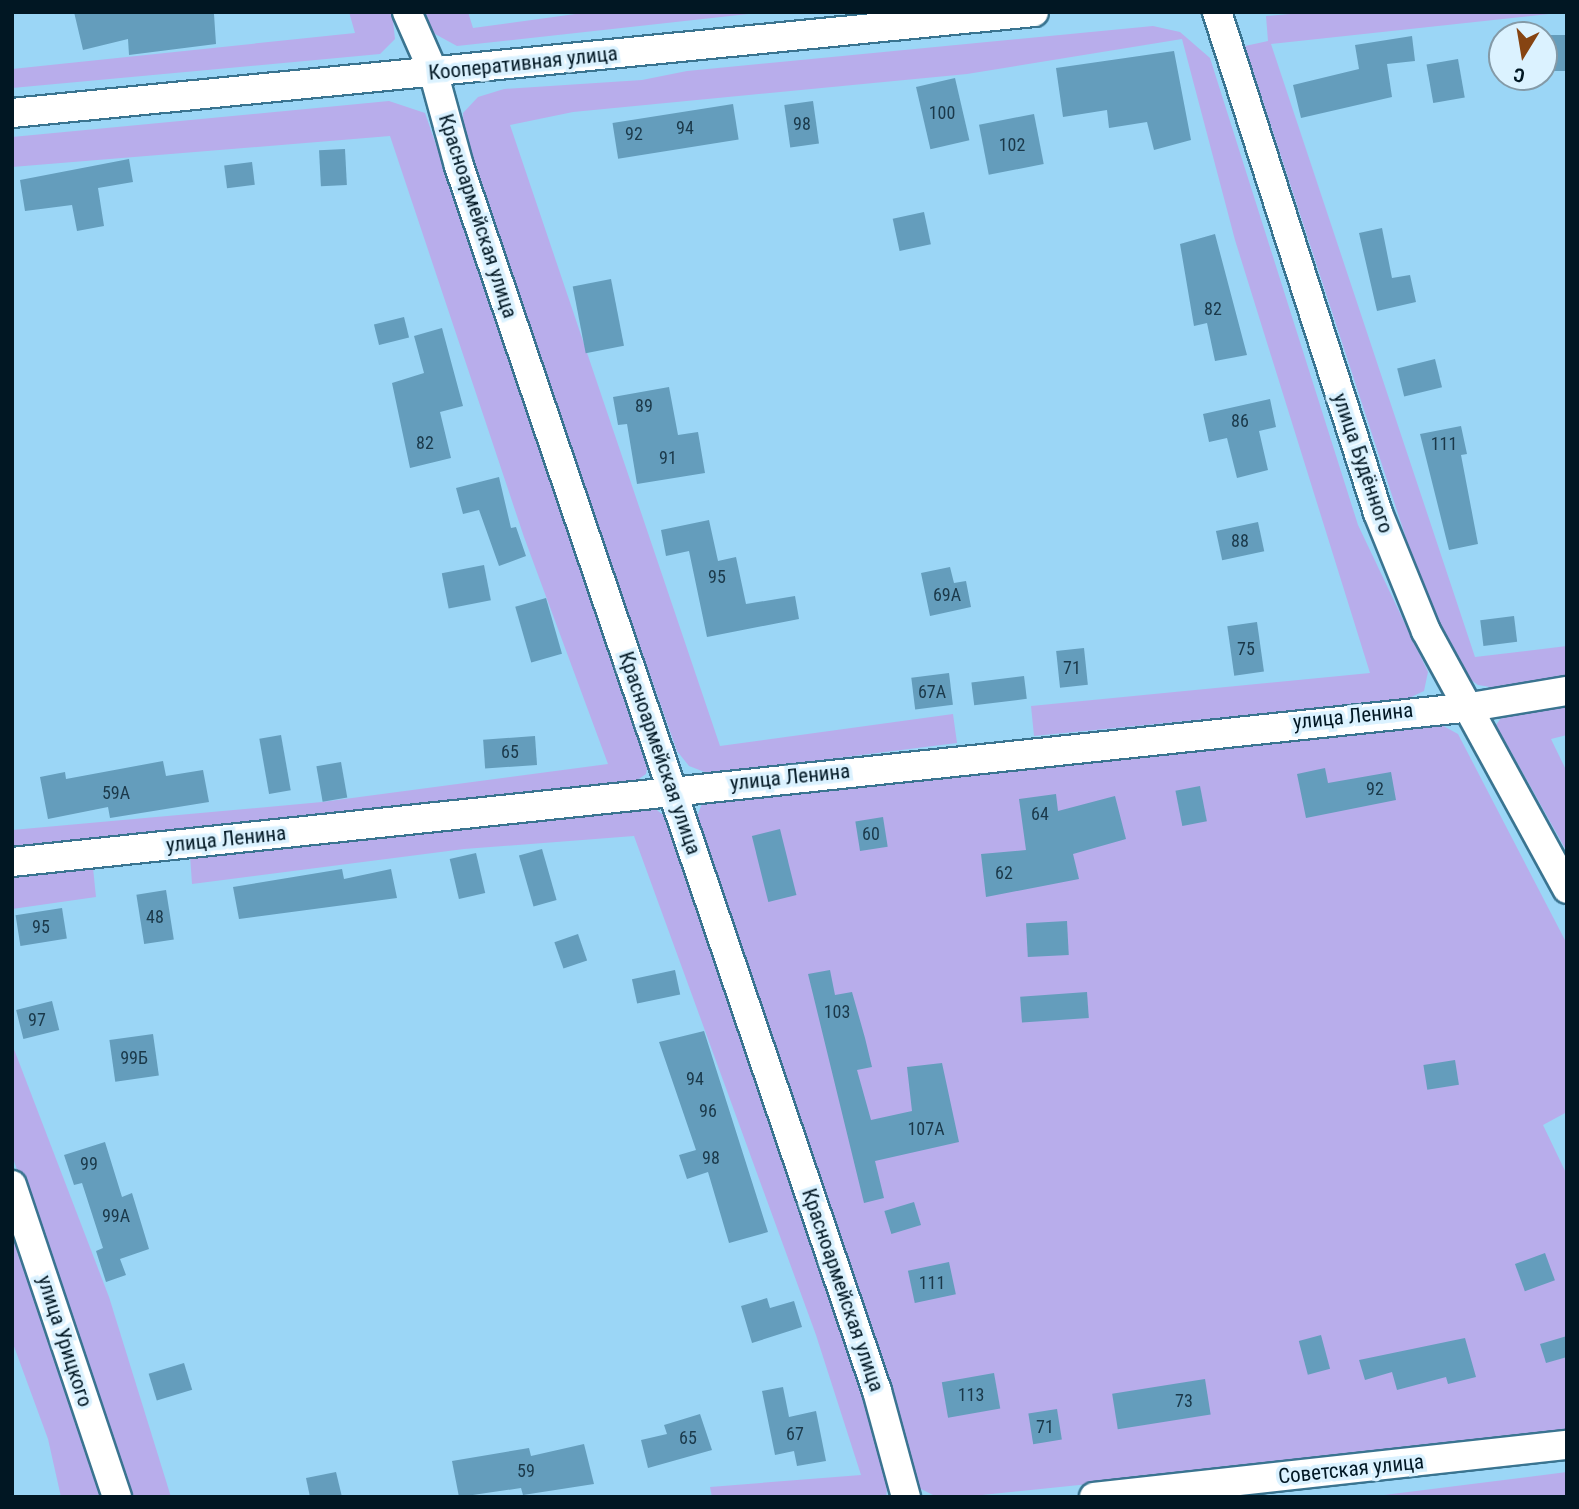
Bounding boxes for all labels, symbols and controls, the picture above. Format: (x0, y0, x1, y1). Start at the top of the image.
north arrow (1488, 21, 1558, 91)
street label: Кооперативная улица (427, 41, 619, 85)
text: С (1512, 63, 1527, 87)
house number: 100 (929, 102, 955, 124)
street label: Красноармейская улица (433, 111, 523, 321)
house number: 98 (793, 113, 811, 135)
house number: 94 (676, 117, 694, 139)
house number: 92 (625, 123, 643, 145)
house number: 102 (999, 134, 1025, 156)
house number: 82 (1204, 298, 1222, 320)
street label: улица Будённого (1327, 390, 1399, 536)
house number: 89 (635, 395, 653, 417)
house number: 86 (1231, 410, 1249, 432)
house number: 82 (416, 432, 434, 454)
house number: 111 (1431, 433, 1457, 455)
house number: 91 (659, 447, 677, 469)
house number: 88 (1231, 530, 1249, 552)
house number: 95 (708, 566, 726, 588)
house number: 69А (933, 584, 961, 606)
house number: 75 (1237, 638, 1255, 660)
street label: Красноармейская улица (613, 648, 707, 858)
house number: 71 (1063, 657, 1081, 679)
house number: 67А (918, 681, 946, 703)
street label: улица Ленина (1292, 697, 1414, 735)
house number: 65 (501, 741, 519, 763)
street label: улица Ленина (729, 758, 851, 796)
house number: 92 (1366, 778, 1384, 800)
house number: 59А (102, 782, 130, 804)
house number: 64 (1031, 803, 1049, 825)
street label: улица Ленина (165, 820, 287, 858)
house number: 60 (862, 823, 880, 845)
house number: 62 (995, 862, 1013, 884)
house number: 48 (146, 906, 164, 928)
house number: 95 (32, 916, 50, 938)
house number: 103 (824, 1001, 850, 1023)
house number: 97 (28, 1009, 46, 1031)
house number: 99Б (120, 1047, 148, 1069)
house number: 94 (686, 1068, 704, 1090)
house number: 96 (699, 1100, 717, 1122)
house number: 107А (907, 1118, 945, 1140)
house number: 98 (702, 1147, 720, 1169)
house number: 99 (80, 1153, 98, 1175)
street label: Красноармейская улица (796, 1185, 890, 1395)
house number: 99А (102, 1205, 130, 1227)
street label: улица Урицкого (32, 1272, 98, 1410)
house number: 111 (919, 1272, 945, 1294)
house number: 113 (958, 1384, 984, 1406)
house number: 73 (1175, 1390, 1193, 1412)
house number: 71 (1036, 1416, 1054, 1438)
house number: 67 (786, 1423, 804, 1445)
house number: 65 (679, 1427, 697, 1449)
street label: Советская улица (1277, 1449, 1425, 1489)
house number: 59 (517, 1460, 535, 1482)

